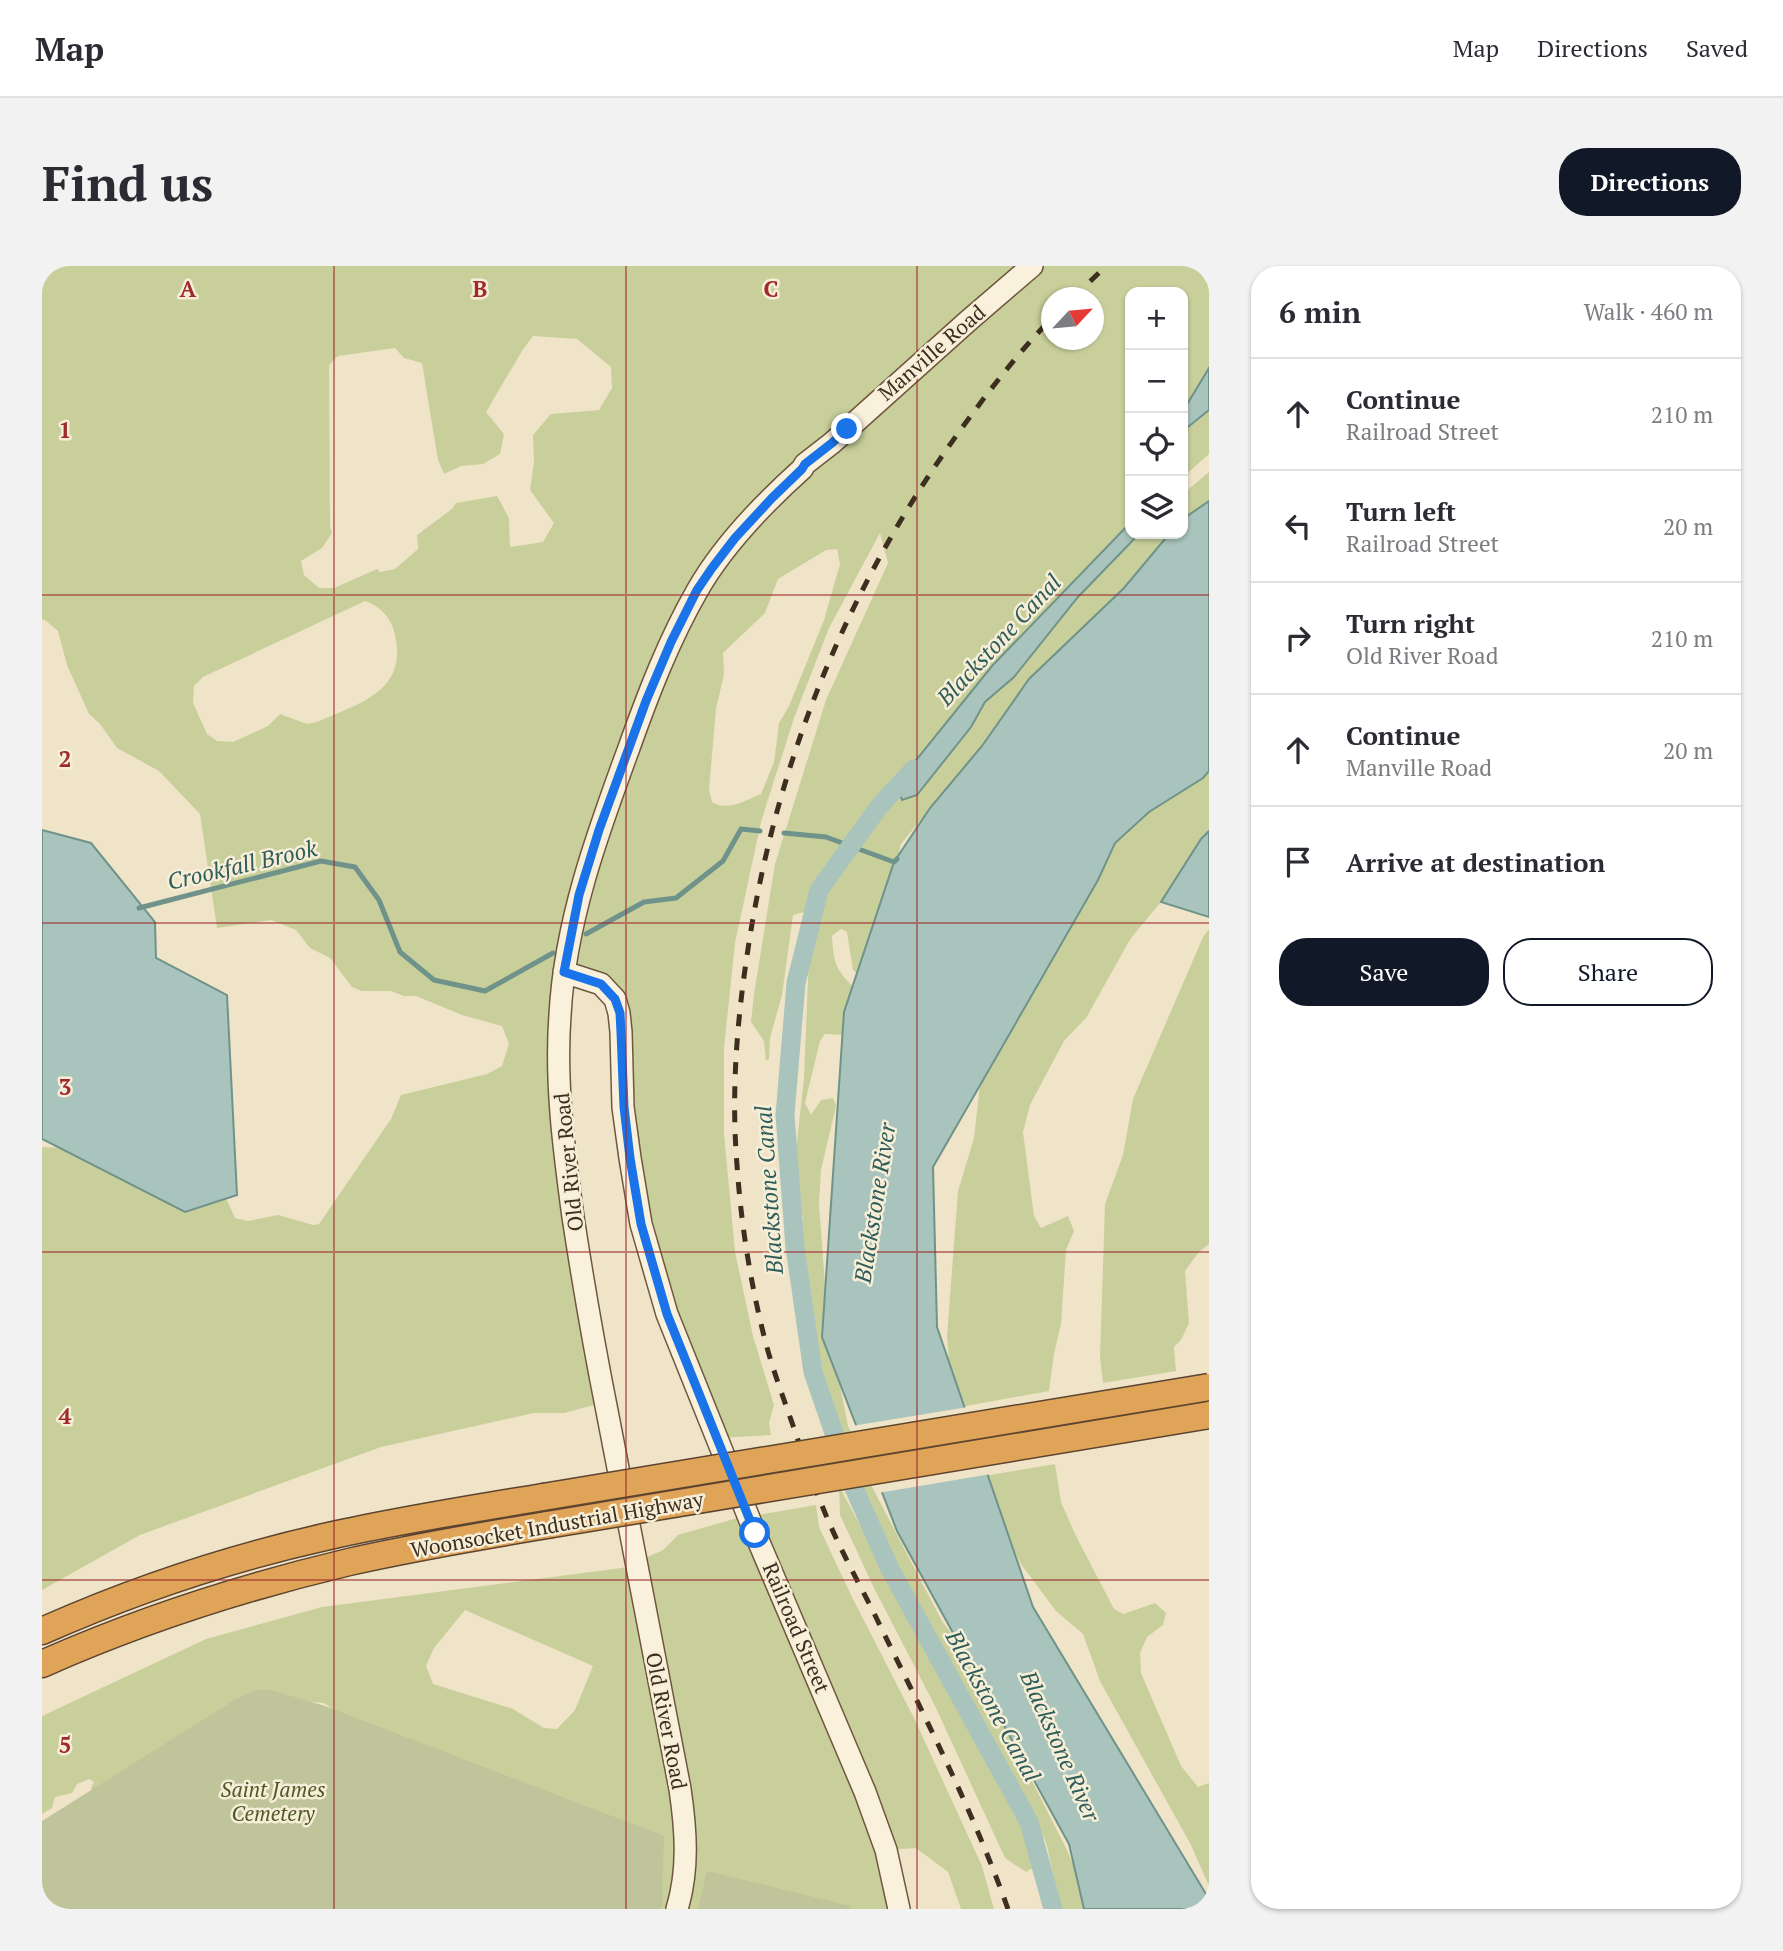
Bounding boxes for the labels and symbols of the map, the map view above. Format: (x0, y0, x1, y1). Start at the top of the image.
text: A (180, 273, 197, 304)
text: B (473, 273, 488, 304)
text: C (764, 273, 779, 304)
north arrow (1041, 287, 1104, 350)
street label: Manville Road (872, 298, 991, 407)
route end (831, 413, 862, 444)
text: 1 (59, 414, 72, 445)
water label: Blackstone Canal (929, 567, 1068, 713)
text: 2 (59, 743, 72, 774)
water label: Crookfall Brook (164, 832, 321, 897)
text: 3 (59, 1071, 72, 1102)
street label: Old River Road (547, 1091, 589, 1233)
water label: Blackstone Canal (747, 1104, 790, 1277)
water label: Blackstone River (846, 1120, 903, 1286)
text: 4 (59, 1400, 72, 1431)
street label: Woonsocket Industrial Highway (408, 1484, 706, 1564)
route start (739, 1517, 770, 1548)
street label: Railroad Street (757, 1558, 837, 1698)
water label: Blackstone Canal (938, 1623, 1048, 1788)
street label: Old River Road (640, 1650, 694, 1792)
water label: Blackstone River (1013, 1665, 1108, 1827)
text: 5 (59, 1729, 72, 1760)
park label: Saint James Cemetery (220, 1775, 326, 1827)

